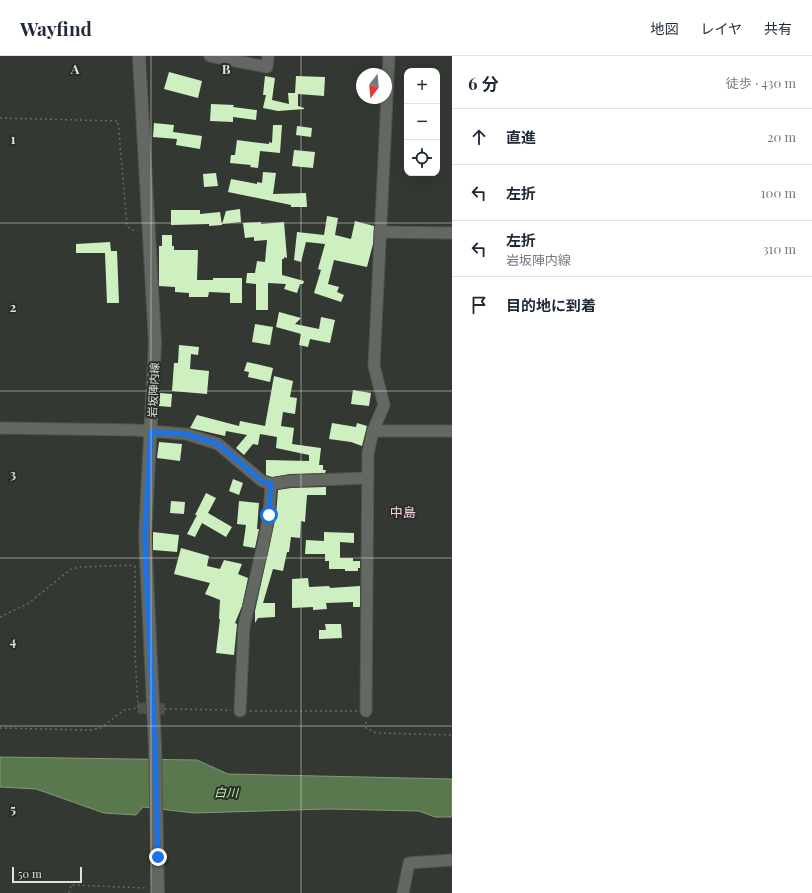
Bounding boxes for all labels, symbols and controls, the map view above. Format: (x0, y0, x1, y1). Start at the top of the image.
text: Wayfind (20, 15, 92, 41)
text: 地図 (650, 19, 678, 38)
text: レイヤ (700, 19, 742, 38)
text: 共有 (764, 19, 792, 38)
text: A (70, 60, 80, 77)
text: B (222, 60, 231, 77)
north arrow (356, 68, 392, 104)
map controls (404, 68, 440, 176)
button: + (404, 68, 440, 104)
text: 6 分 (468, 72, 499, 94)
text: 徒歩 · 430 m (726, 74, 796, 91)
button: − (404, 104, 440, 140)
icon: ahead (468, 126, 490, 148)
text: 直進 (506, 127, 536, 147)
text: 20 m (767, 128, 796, 145)
text: 1 (11, 130, 16, 147)
button: locate (404, 140, 440, 176)
icon: left (468, 182, 490, 204)
text: 左折 (506, 183, 536, 203)
text: 100 m (761, 184, 796, 201)
text: 左折 (506, 230, 536, 250)
icon: left (468, 238, 490, 260)
text: 310 m (763, 240, 796, 257)
text: 岩坂陣内線 (506, 251, 571, 268)
icon: arrive (468, 294, 490, 316)
text: 目的地に到着 (506, 295, 596, 315)
text: 2 (10, 298, 17, 315)
street label: 岩坂陣内線 (144, 362, 162, 418)
text: 3 (10, 465, 16, 482)
district label: 中島 (390, 503, 416, 520)
route start (260, 506, 278, 524)
text: 4 (10, 632, 17, 649)
water label: 白川 (214, 784, 240, 800)
text: 5 (10, 800, 16, 817)
route end (149, 848, 167, 866)
scale bar (12, 865, 82, 884)
text: 50 m (18, 866, 42, 881)

